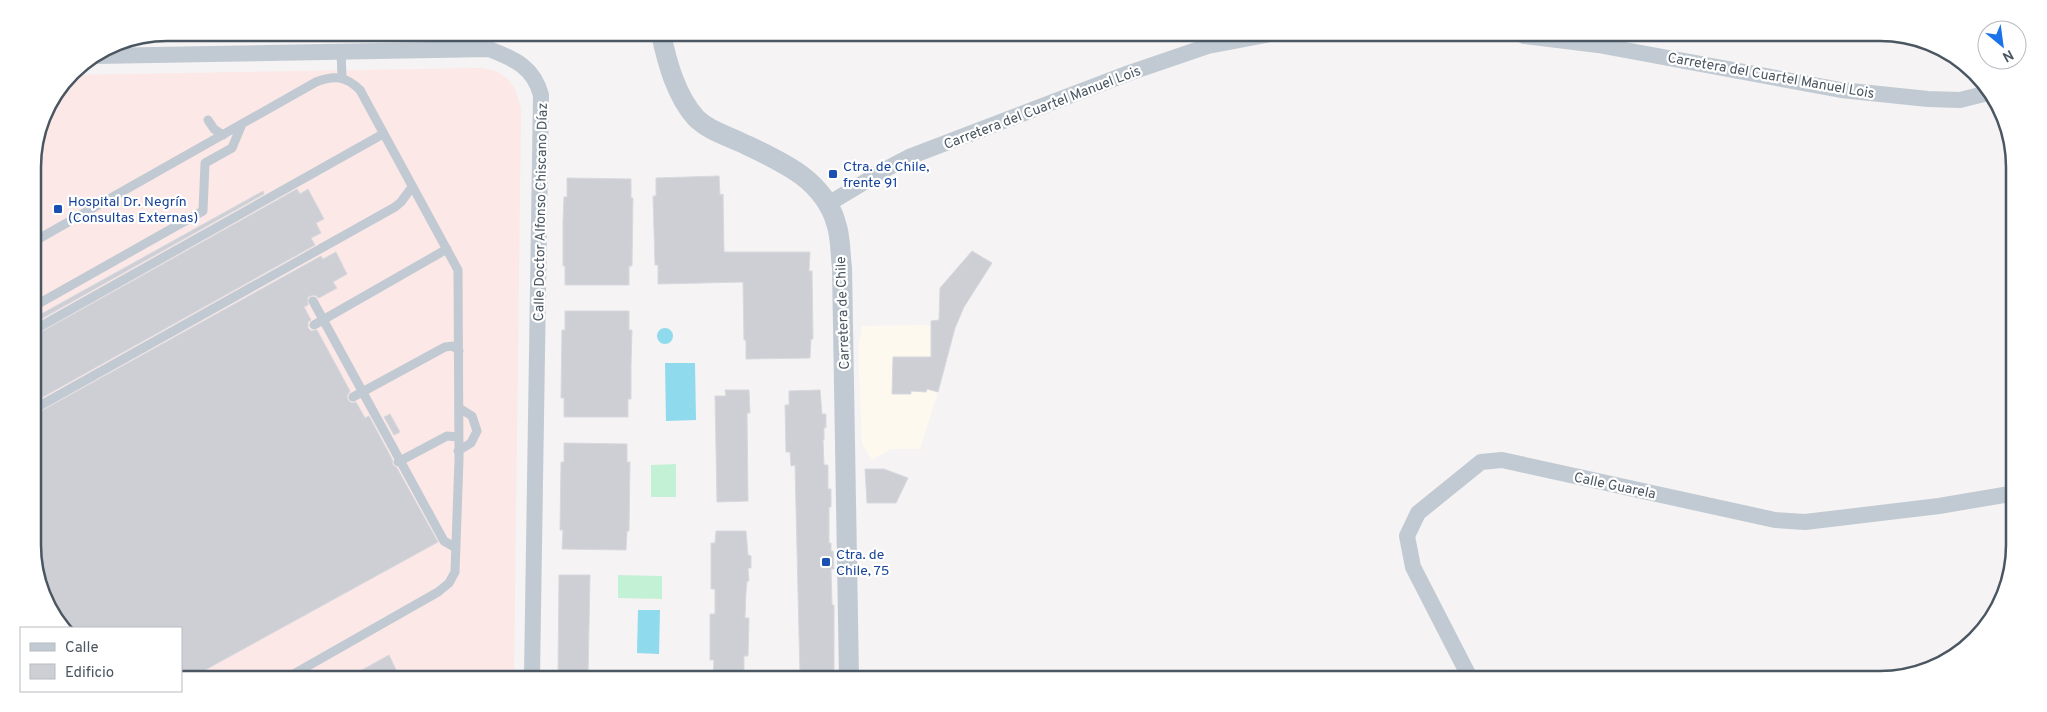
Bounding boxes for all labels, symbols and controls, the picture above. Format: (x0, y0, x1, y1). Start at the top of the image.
north arrow (1977, 20, 2027, 70)
text: N (1999, 45, 2016, 65)
street label: Carretera del Cuartel Manuel Lois (1666, 50, 1875, 103)
street label: Carretera del Cuartel Manuel Lois (942, 63, 1143, 154)
street label: Calle Doctor Alfonso Chiscano Díaz (531, 103, 552, 321)
place label: Ctra. de Chile, frente 91 (843, 159, 929, 192)
marker: Ctra. de Chile, frente 91 (827, 168, 839, 180)
place label: Hospital Dr. Negrín (Consultas Externas) (68, 194, 198, 227)
marker: Hospital Dr. Negrín (Consultas Externas) (52, 203, 64, 215)
street label: Carretera de Chile (833, 256, 854, 370)
street label: Calle Guarela (1572, 469, 1657, 503)
place label: Ctra. de Chile, 75 (836, 547, 890, 580)
marker: Ctra. de Chile, 75 (820, 556, 832, 568)
legend (20, 627, 182, 692)
text: Calle (65, 639, 99, 658)
text: Edificio (65, 664, 114, 683)

